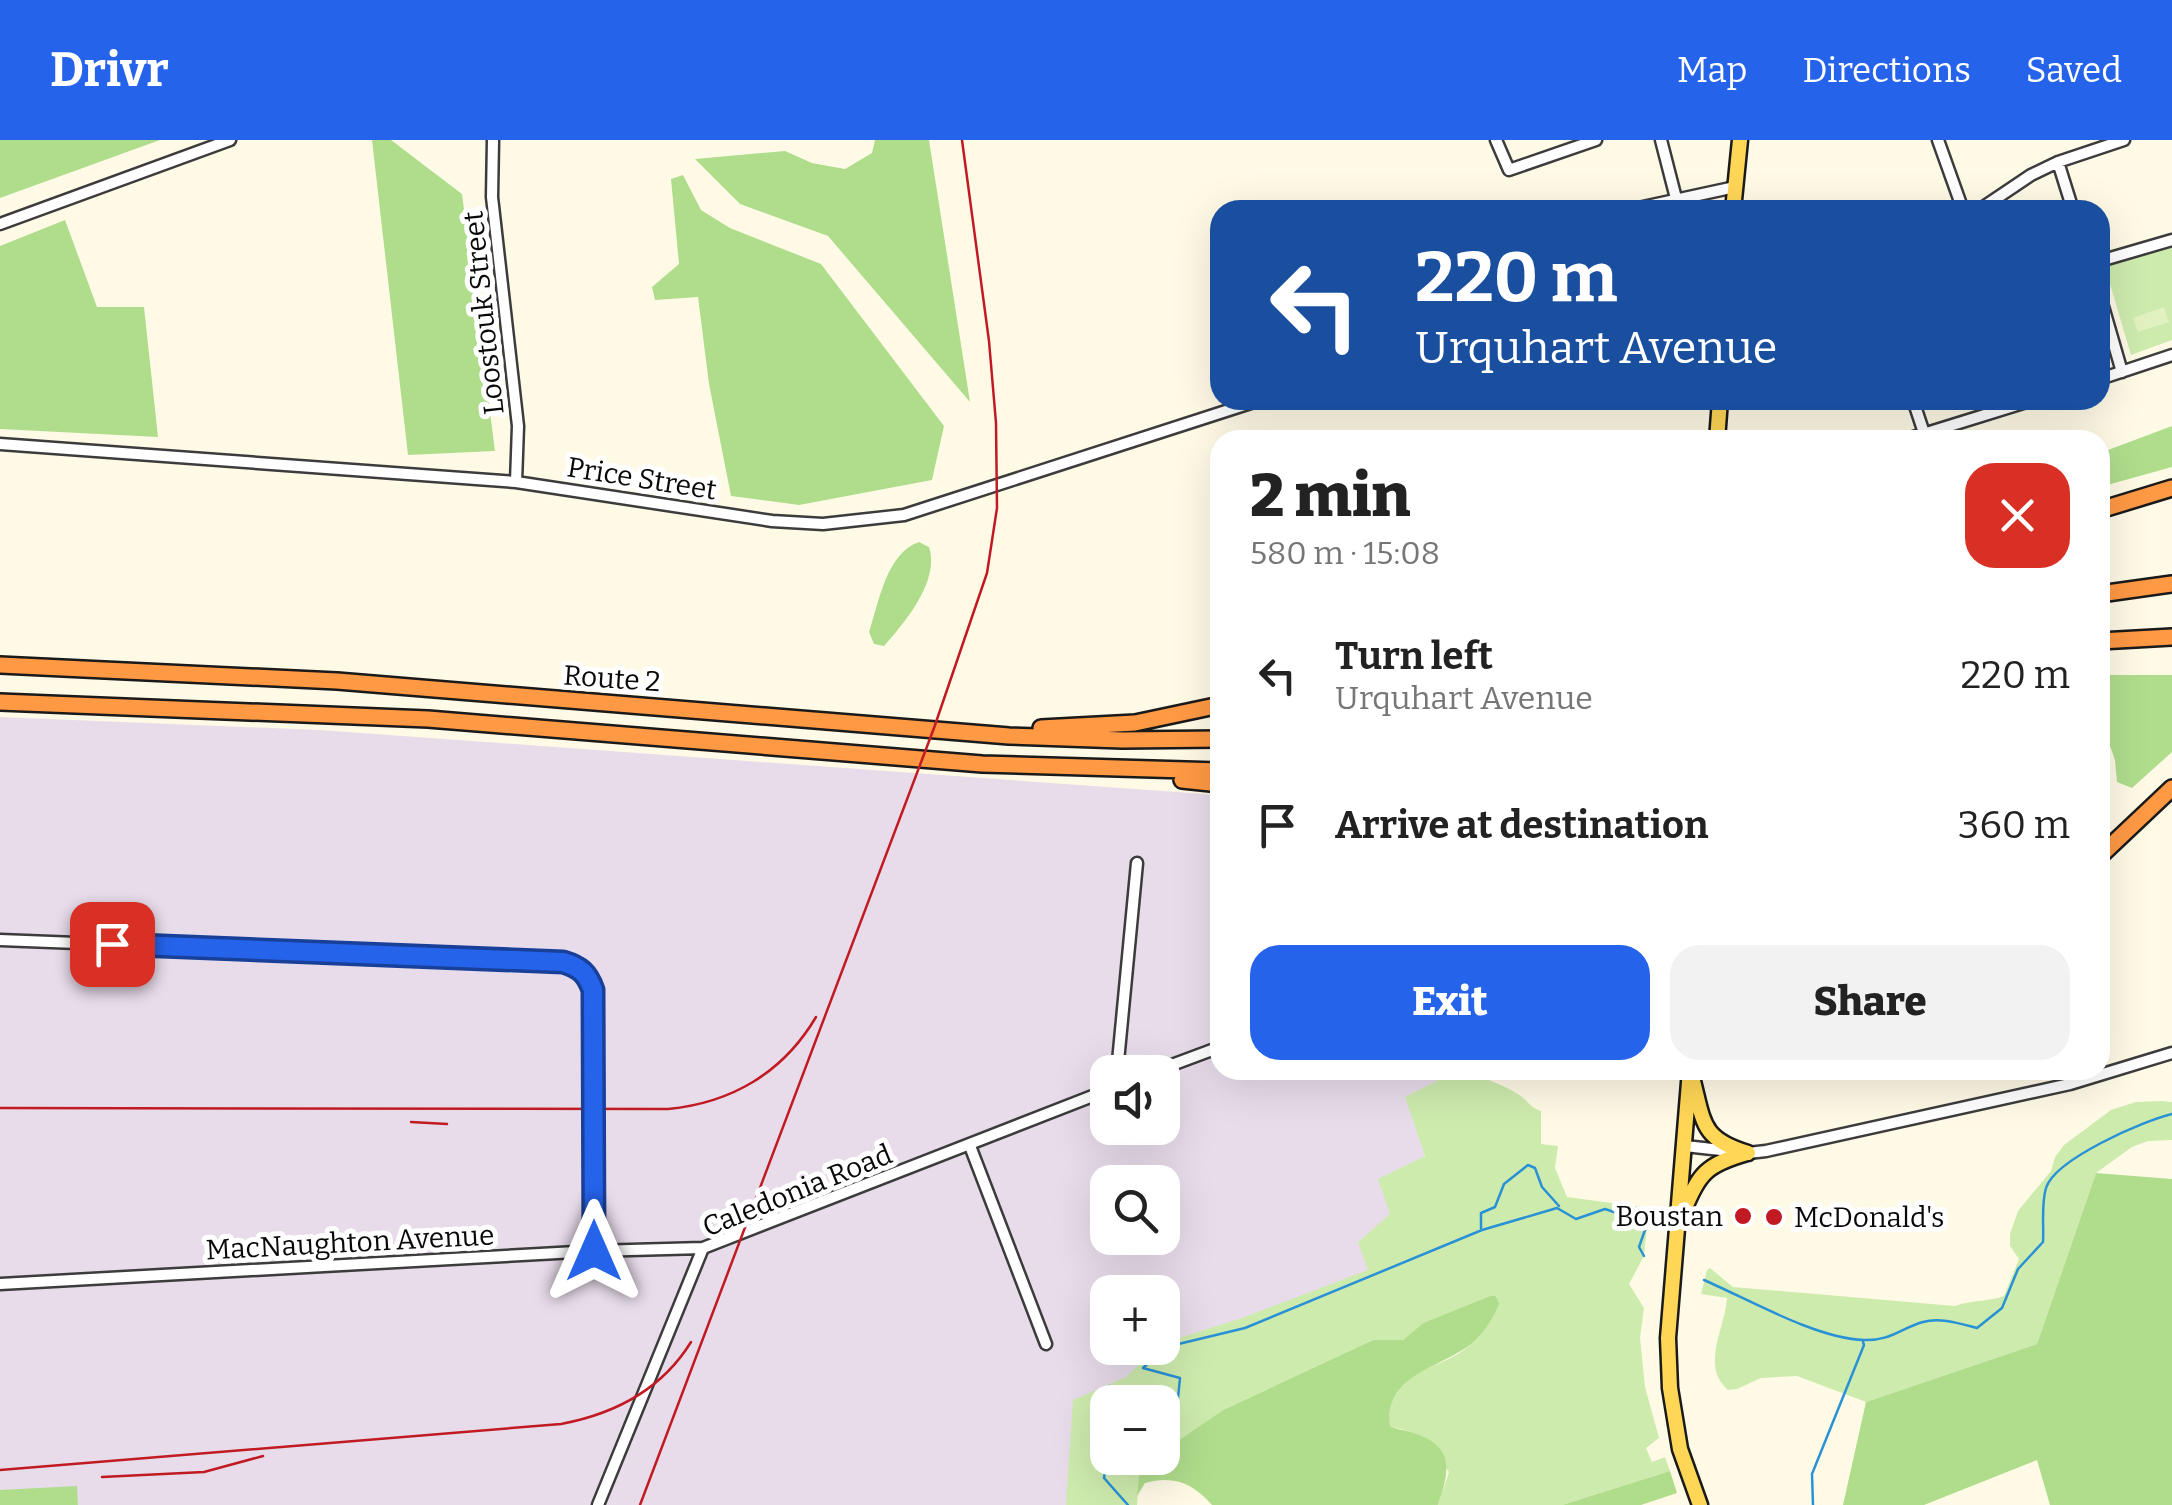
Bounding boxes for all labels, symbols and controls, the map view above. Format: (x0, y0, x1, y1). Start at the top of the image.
text: Drivr (50, 41, 169, 99)
text: Map (1677, 49, 1747, 91)
text: Directions (1802, 49, 1971, 91)
text: Saved (2026, 49, 2122, 91)
street label: Loostouk Street (456, 210, 511, 416)
text: 220 m (1415, 236, 1618, 320)
icon: left (1250, 240, 1380, 370)
text: Urquhart Avenue (1415, 321, 1777, 375)
street label: Price Street (565, 450, 719, 507)
text: 2 min (1250, 460, 1410, 532)
button: close (1965, 463, 2070, 568)
text: 580 m · 15:08 (1250, 534, 1440, 572)
text: Turn left (1335, 633, 1493, 679)
icon: left (1250, 648, 1305, 703)
text: 220 m (1960, 652, 2070, 698)
street label: Route 2 (562, 659, 662, 698)
text: Urquhart Avenue (1335, 679, 1593, 717)
icon: arrive (1250, 798, 1305, 853)
text: Arrive at destination (1335, 802, 1708, 848)
text: 360 m (1958, 802, 2070, 848)
pin (70, 902, 155, 987)
icon: arrive (85, 917, 140, 972)
button: Exit (1250, 945, 1650, 1060)
button: Share (1670, 945, 2070, 1060)
map controls (1090, 1055, 1180, 1475)
button: sound (1090, 1055, 1180, 1145)
street label: Caledonia Road (698, 1137, 897, 1243)
button: search (1090, 1165, 1180, 1255)
position arrow (542, 1199, 646, 1303)
place label: Boustan (1616, 1200, 1723, 1233)
place label: McDonald's (1794, 1201, 1944, 1234)
marker: Boustan (1732, 1205, 1754, 1227)
marker: McDonald's (1763, 1206, 1785, 1228)
street label: MacNaughton Avenue (205, 1218, 495, 1267)
button: + (1090, 1275, 1180, 1365)
button: − (1090, 1385, 1180, 1475)

